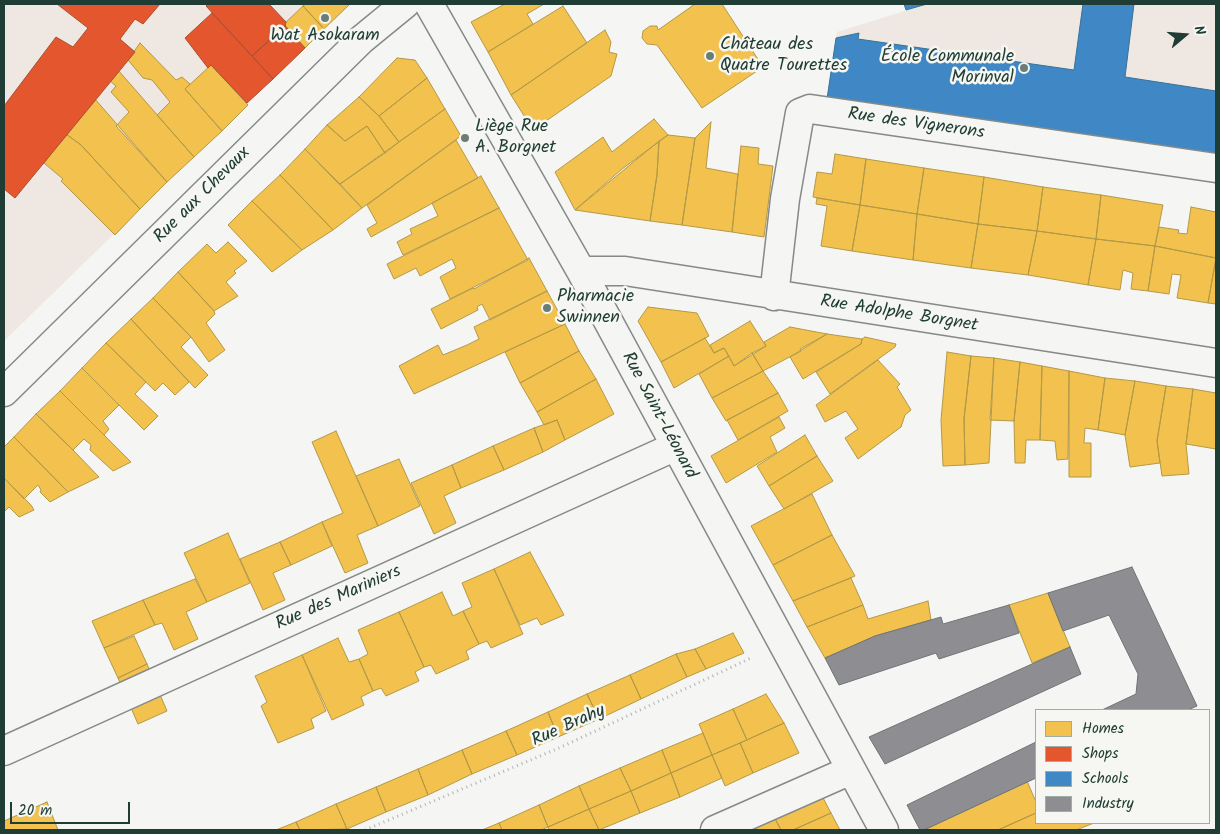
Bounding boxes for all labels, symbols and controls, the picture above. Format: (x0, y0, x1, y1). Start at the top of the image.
north arrow (1160, 10, 1210, 60)
marker: Wat Asokaram (319, 12, 331, 24)
text: N (1187, 23, 1211, 38)
place label: Wat Asokaram (270, 26, 380, 48)
place label: Château des Quatre Tourettes (720, 35, 847, 78)
place label: École Communale Morinval (881, 47, 1014, 90)
marker: Château des Quatre Tourettes (704, 50, 716, 62)
marker: École Communale Morinval (1018, 62, 1030, 74)
street label: Rue des Vignerons (846, 105, 986, 145)
place label: Liège Rue A. Borgnet (475, 117, 556, 160)
marker: Liège Rue A. Borgnet (459, 132, 471, 144)
street label: Rue aux Chevaux (150, 143, 256, 249)
place label: Pharmacie Swinnen (557, 287, 634, 330)
street label: Rue Adolphe Borgnet (819, 292, 979, 338)
marker: Pharmacie Swinnen (541, 302, 553, 314)
street label: Rue Saint-Léonard (615, 349, 701, 483)
street label: Rue des Mariniers (273, 562, 405, 636)
street label: Rue Brahy (529, 701, 609, 753)
legend (1035, 709, 1210, 824)
text: Homes (1082, 717, 1124, 741)
text: Shops (1082, 742, 1118, 766)
text: Schools (1082, 767, 1128, 791)
scale bar (12, 792, 132, 824)
text: Industry (1082, 792, 1134, 816)
text: 20 m (18, 799, 52, 823)

